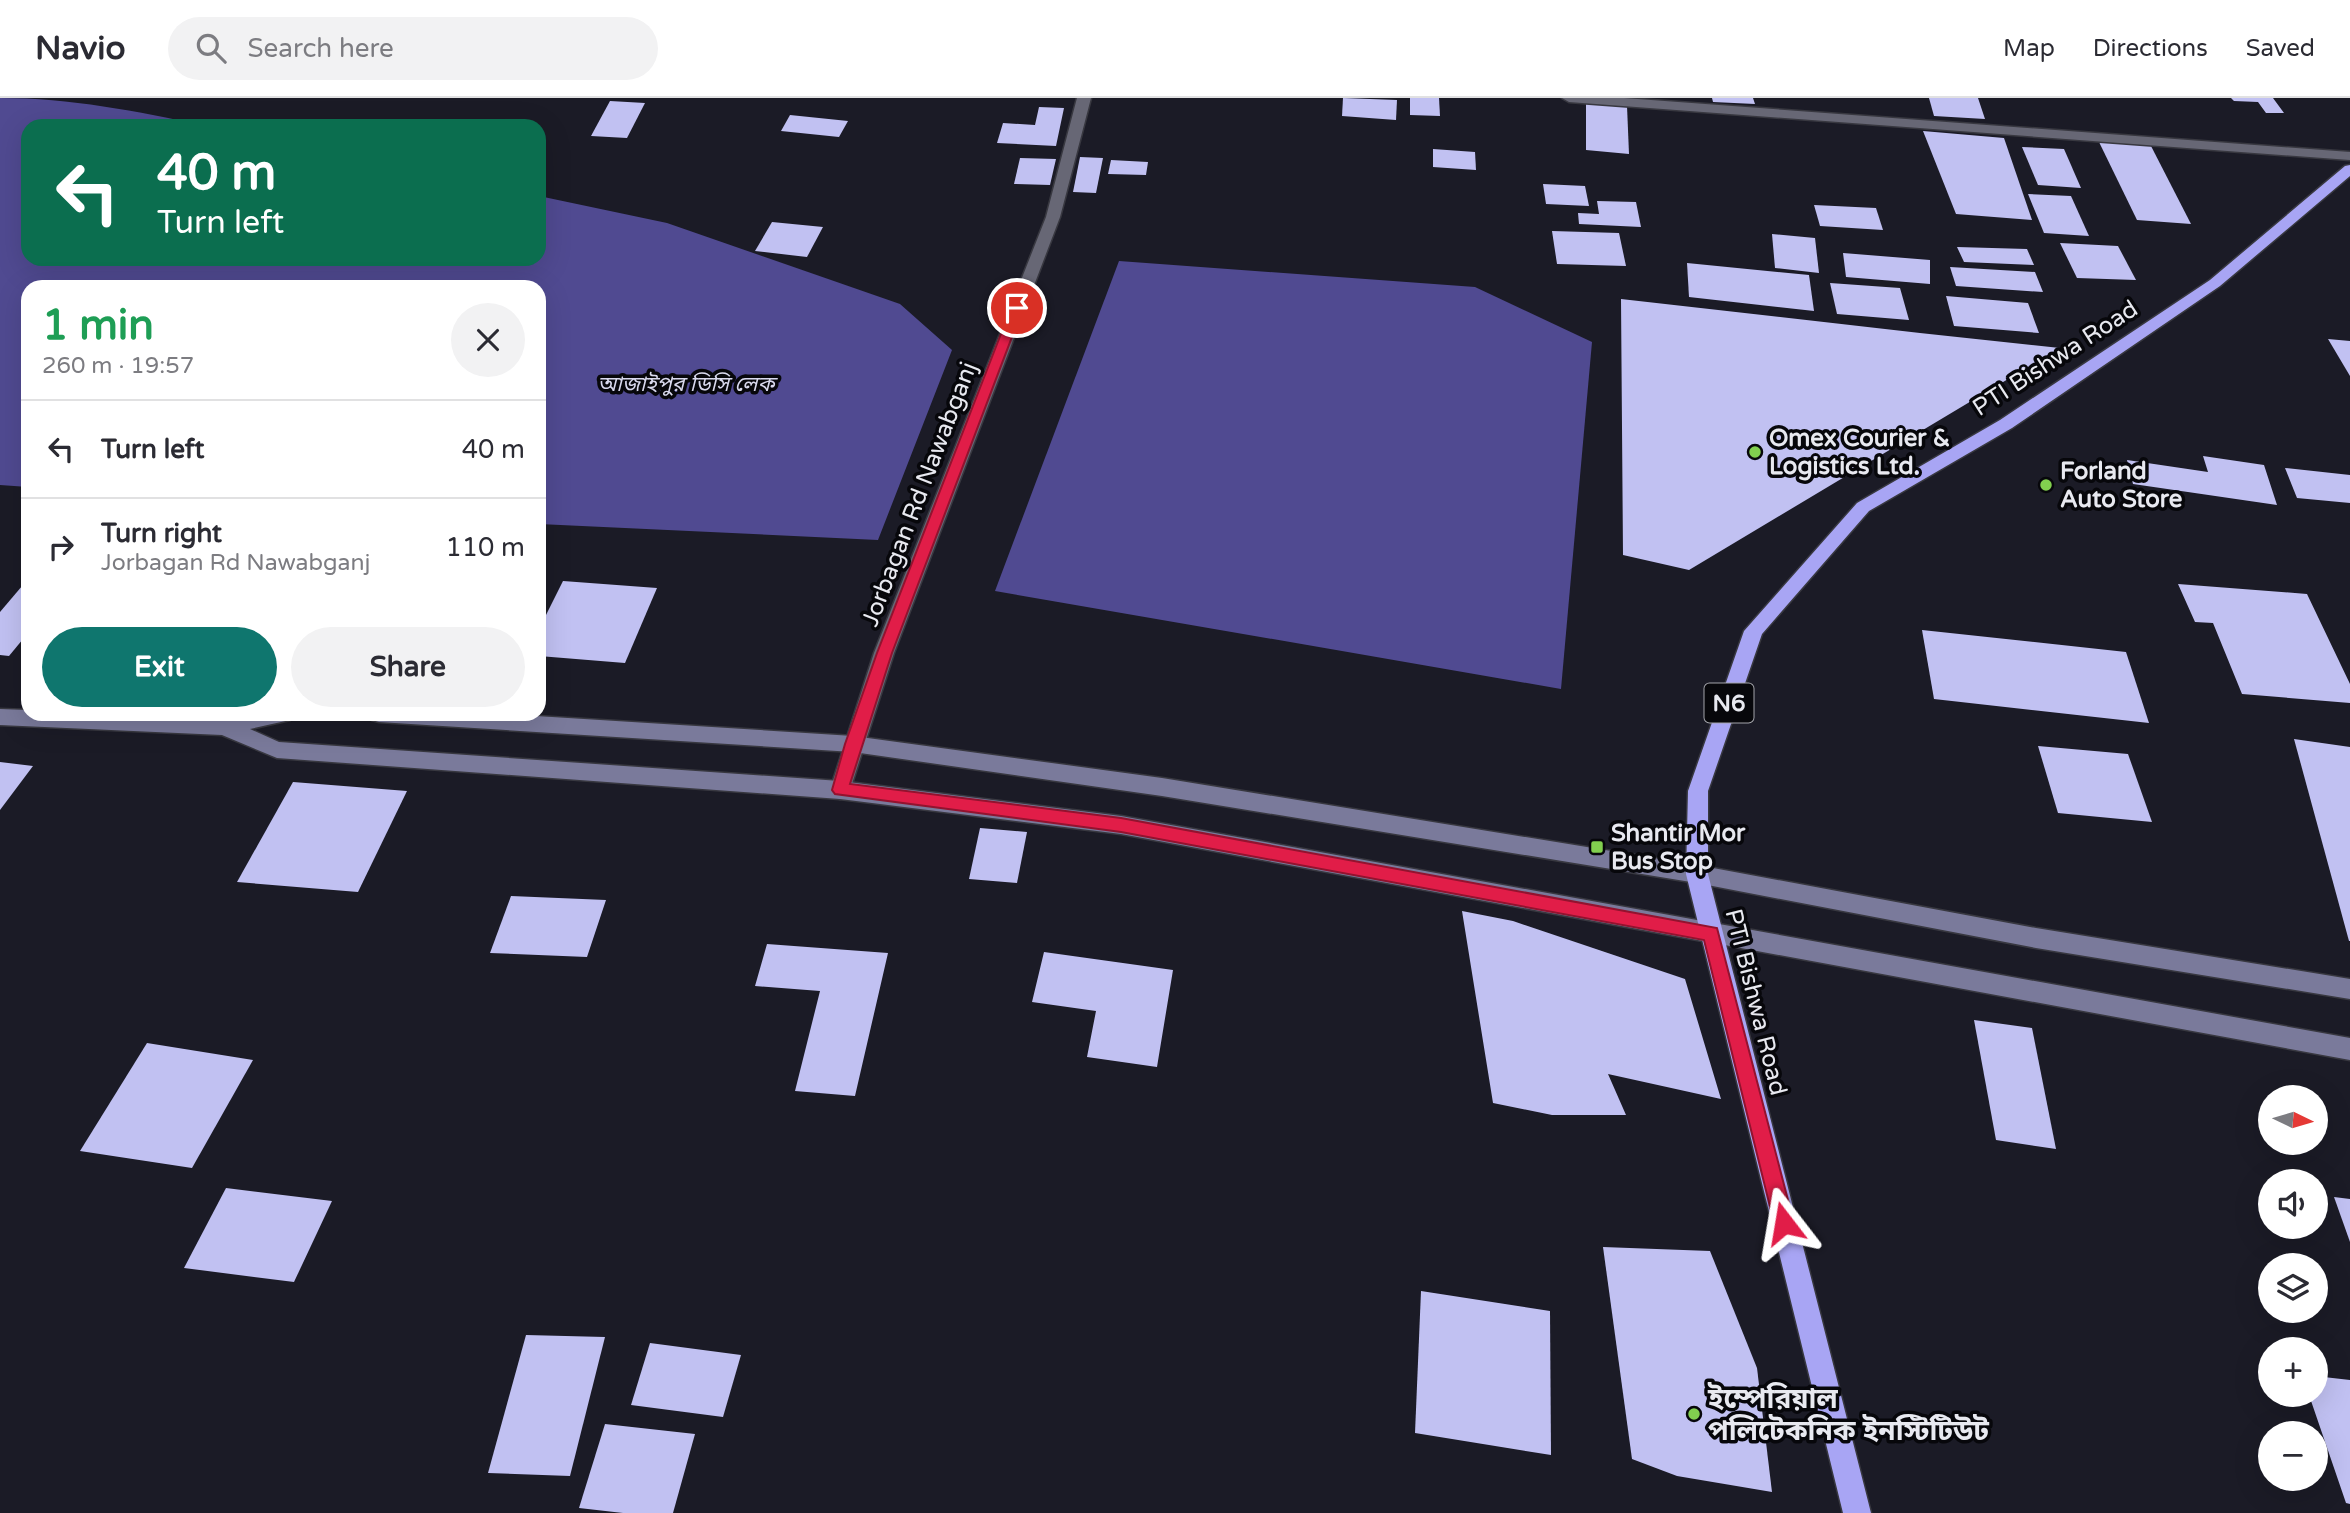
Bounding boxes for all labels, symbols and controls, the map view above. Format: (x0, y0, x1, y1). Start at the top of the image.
search box (168, 17, 658, 80)
text: Navio (35, 29, 126, 68)
icon: search (192, 29, 230, 67)
text: Search here (248, 33, 394, 64)
text: Map (2003, 34, 2055, 63)
text: Directions (2093, 34, 2208, 63)
text: Saved (2246, 34, 2315, 63)
text: 40 m (157, 144, 276, 203)
icon: left (42, 147, 133, 238)
text: Turn left (157, 204, 284, 242)
pin (987, 278, 1047, 338)
icon: arrive (998, 289, 1036, 327)
street label: PTI Bishwa Road (1967, 294, 2143, 423)
text: 1 min (42, 300, 154, 351)
button: close (451, 303, 525, 377)
text: 260 m · 19:57 (42, 352, 194, 380)
street label: Jorbagan Rd Nawabganj (856, 358, 983, 631)
water label: আজাইপুর ডিসি লেক (598, 371, 778, 397)
place label: Omex Courier & Logistics Ltd. (1769, 424, 1950, 481)
icon: left (42, 430, 80, 468)
text: Turn left (101, 434, 204, 465)
text: 40 m (462, 434, 525, 465)
marker: Omex Courier & Logistics Ltd. (1747, 444, 1763, 460)
place label: Forland Auto Store (2060, 457, 2183, 514)
marker: Forland Auto Store (2038, 477, 2054, 493)
text: Turn right (101, 518, 222, 549)
icon: right (42, 528, 80, 566)
text: 110 m (445, 532, 525, 563)
text: Jorbagan Rd Nawabganj (101, 549, 370, 577)
button: Exit (42, 627, 277, 707)
button: Share (291, 627, 525, 707)
road number: N6 (1704, 684, 1754, 722)
place label: Shantir Mor Bus Stop (1611, 819, 1746, 876)
marker: Shantir Mor Bus Stop (1589, 839, 1605, 855)
street label: PTI Bishwa Road (1718, 906, 1793, 1098)
north arrow (2258, 1085, 2328, 1155)
map controls (2258, 1085, 2328, 1491)
button: sound (2258, 1169, 2328, 1239)
position arrow (1747, 1186, 1821, 1260)
button: layers (2258, 1253, 2328, 1323)
button: + (2258, 1337, 2328, 1407)
place label: ইম্পেরিয়াল পলিটেকনিক ইনস্টিটিউট (1707, 1382, 1989, 1448)
marker: ইম্পেরিয়াল পলিটেকনিক ইনস্টিটিউট (1686, 1406, 1702, 1422)
button: − (2258, 1421, 2328, 1491)

